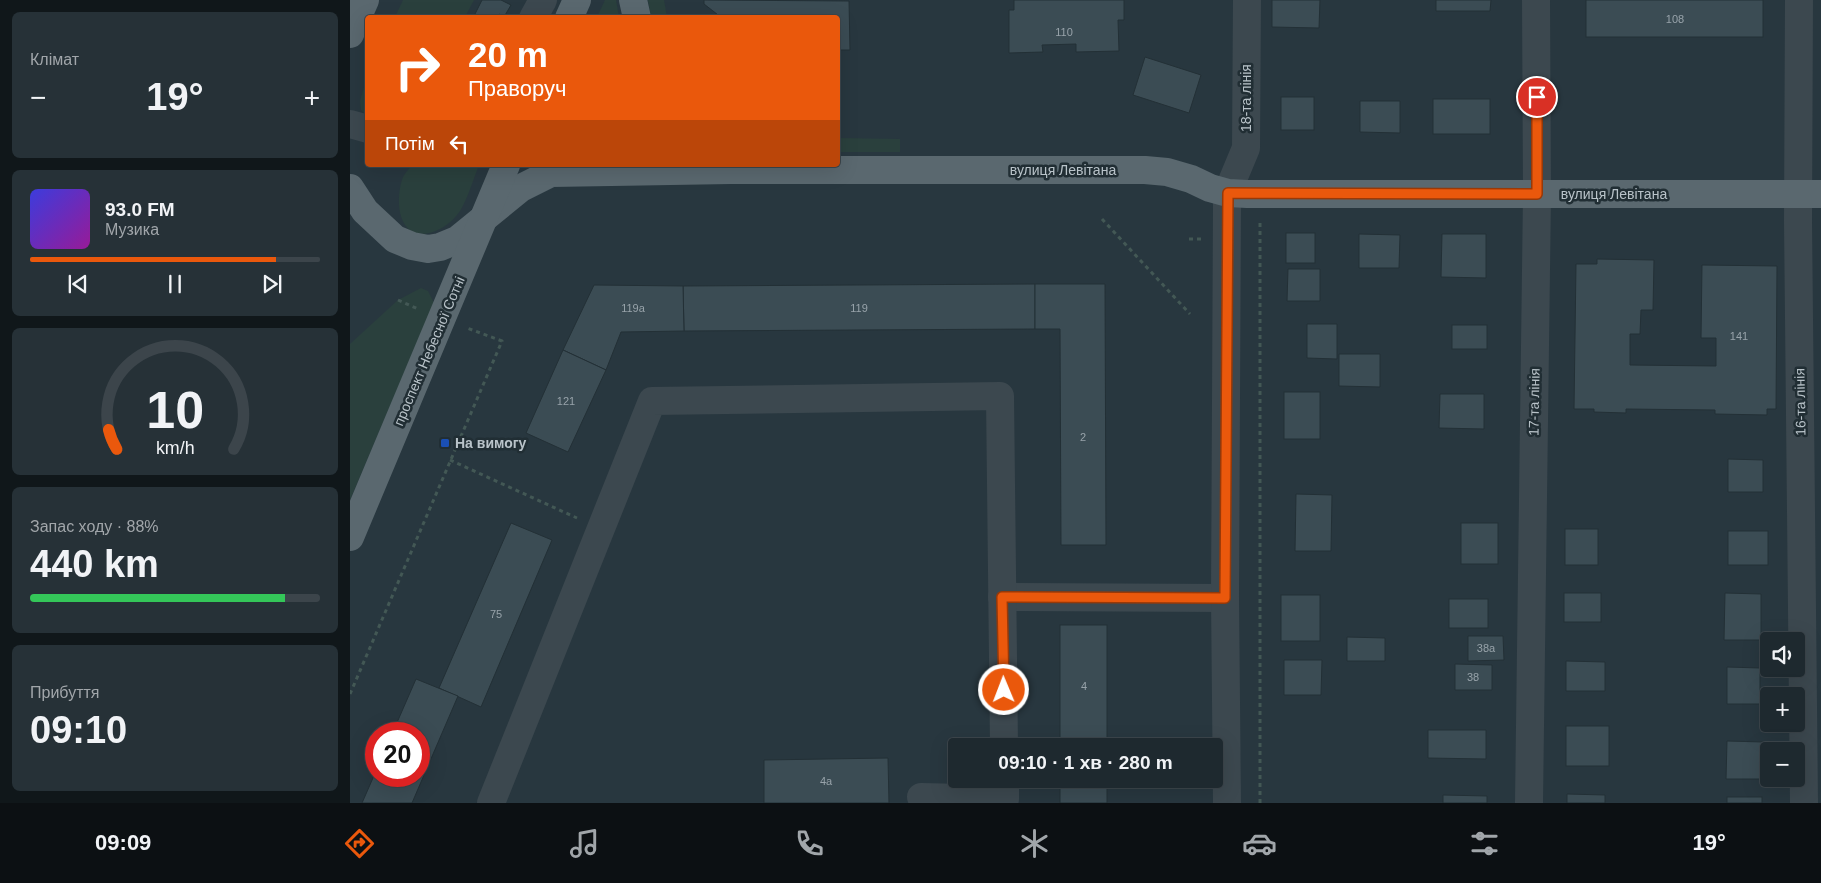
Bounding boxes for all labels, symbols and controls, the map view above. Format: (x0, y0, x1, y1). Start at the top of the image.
house number: 108 (1666, 13, 1684, 25)
house number: 110 (1055, 26, 1073, 38)
icon: right (385, 35, 450, 100)
text: 20 m (468, 35, 548, 74)
text: Клімат (30, 51, 79, 68)
street label: 18-та лінія (1238, 64, 1254, 132)
text: 19° (146, 76, 204, 118)
text: Праворуч (468, 76, 566, 101)
pin (1516, 76, 1558, 118)
text: − (30, 82, 46, 113)
text: + (304, 82, 320, 113)
icon: arrive (1523, 83, 1551, 111)
icon: left (445, 130, 473, 158)
text: Потім (385, 133, 435, 154)
street label: вулиця Левітана (1010, 162, 1116, 178)
street label: вулиця Левітана (1561, 186, 1667, 202)
text: 93.0 FM (105, 199, 175, 220)
text: Музика (105, 221, 159, 238)
icon: previous (64, 270, 92, 298)
icon: pause (161, 270, 189, 298)
icon: next (258, 270, 286, 298)
street label: проспект Небесної Сотні (390, 274, 468, 428)
house number: 119а (621, 302, 646, 314)
house number: 119 (850, 302, 868, 314)
house number: 141 (1730, 330, 1748, 342)
street label: 17-та лінія (1525, 368, 1543, 436)
street label: 16-та лінія (1791, 368, 1809, 436)
text: 10 (146, 381, 204, 439)
house number: 121 (557, 395, 575, 407)
house number: 2 (1080, 431, 1086, 443)
place label: На вимогу (455, 435, 527, 451)
marker: На вимогу (439, 437, 451, 449)
text: km/h (156, 438, 194, 458)
text: Запас ходу · 88% (30, 518, 159, 535)
text: 440 km (30, 543, 159, 585)
house number: 75 (490, 608, 502, 620)
map controls (1760, 632, 1805, 787)
button: sound (1760, 632, 1805, 677)
house number: 38а (1477, 642, 1496, 654)
position arrow (977, 663, 1029, 715)
house number: 38 (1467, 671, 1479, 683)
house number: 4 (1081, 680, 1087, 692)
text: Прибуття (30, 684, 99, 701)
button: + (1760, 687, 1805, 732)
text: 09:10 (30, 709, 127, 751)
speed limit sign: 20 (365, 722, 430, 787)
button: − (1760, 742, 1805, 787)
text: 09:10 · 1 хв · 280 m (998, 752, 1173, 773)
house number: 4а (820, 775, 833, 787)
icon: directions (342, 826, 377, 861)
icon: music (567, 826, 602, 861)
icon: phone (792, 826, 827, 861)
icon: climate (1017, 826, 1052, 861)
icon: car (1242, 826, 1277, 861)
icon: filters (1467, 826, 1502, 861)
text: 09:09 (95, 830, 151, 855)
text: 19° (1693, 830, 1726, 855)

